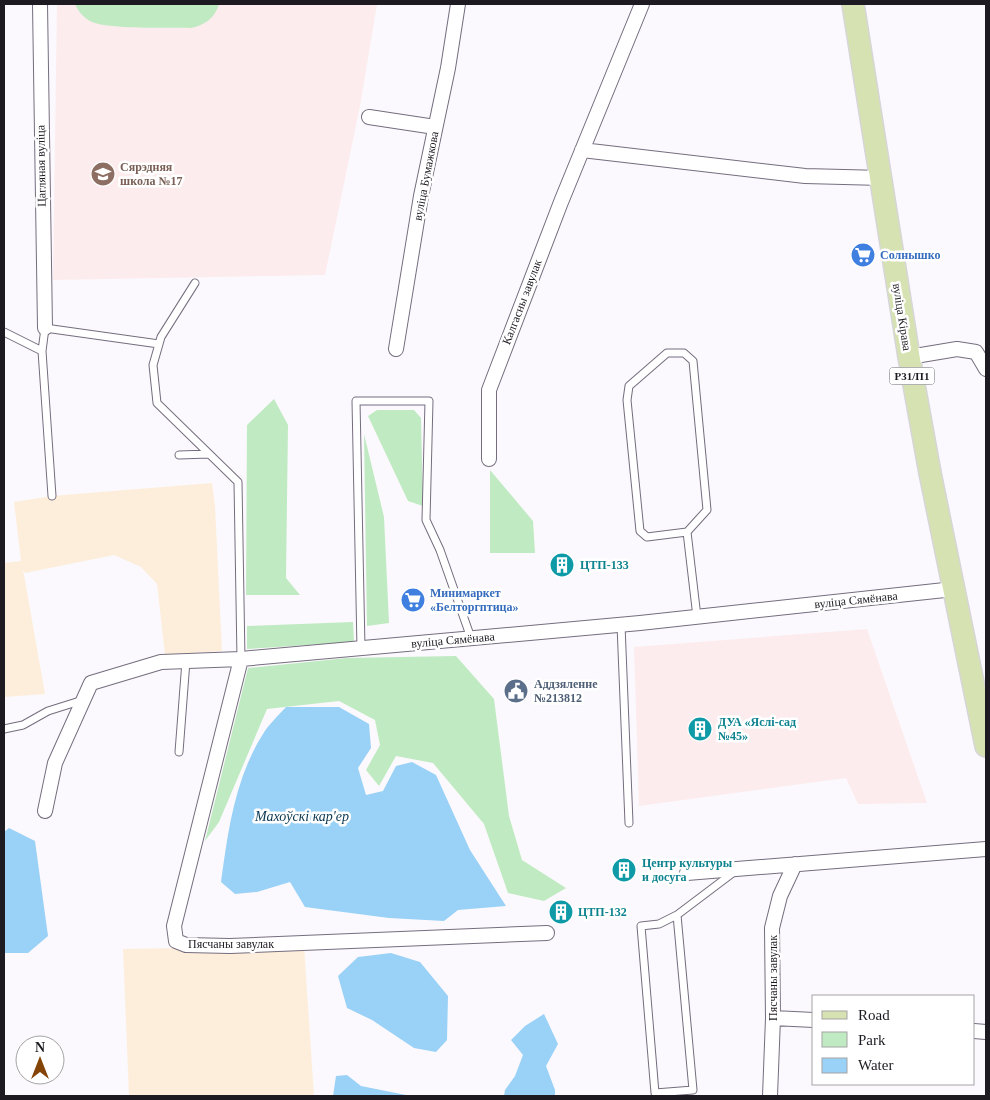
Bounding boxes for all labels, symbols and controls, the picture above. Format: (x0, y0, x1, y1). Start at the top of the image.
street label: Цагляная вуліца (33, 124, 49, 207)
street label: вуліца Бумажкова (411, 130, 442, 222)
place label: Сярэдняя школа №17 (120, 160, 183, 188)
school or university icon: Сярэдняя школа №17 (90, 161, 116, 187)
supermarket icon: Солнышко (850, 242, 876, 268)
place label: Солнышко (880, 248, 940, 262)
street label: Калгасны завулак (499, 257, 545, 347)
street label: вуліца Кірава (890, 282, 914, 352)
road number: Р31/П1 (890, 368, 934, 384)
building icon: ЦТП-133 (549, 552, 575, 578)
place label: ЦТП-133 (580, 558, 629, 572)
place label: Минимаркет «Белторгптица» (430, 586, 519, 614)
supermarket icon: Минимаркет «Белторгптица» (400, 587, 426, 613)
street label: вуліца Сямёнава (814, 589, 899, 611)
street label: вуліца Сямёнава (411, 629, 496, 651)
place label: Аддзяленне №213812 (534, 677, 598, 705)
public building icon: Аддзяленне №213812 (503, 678, 529, 704)
place label: ДУА «Яслі-сад №45» (718, 715, 796, 743)
building icon: ДУА «Яслі-сад №45» (687, 716, 713, 742)
water label: Махоўскі кар'ер (254, 809, 349, 824)
place label: Центр культуры и досуга (642, 856, 733, 884)
building icon: Центр культуры и досуга (611, 857, 637, 883)
building icon: ЦТП-132 (548, 899, 574, 925)
place label: ЦТП-132 (578, 905, 627, 919)
street label: Пясчаны завулак (766, 935, 780, 1021)
street label: Пясчаны завулак (188, 937, 274, 951)
legend (812, 995, 975, 1085)
text: Road (858, 1007, 890, 1023)
text: Park (858, 1032, 886, 1048)
north arrow (15, 1035, 65, 1085)
text: N (35, 1040, 45, 1055)
text: Water (858, 1057, 893, 1073)

